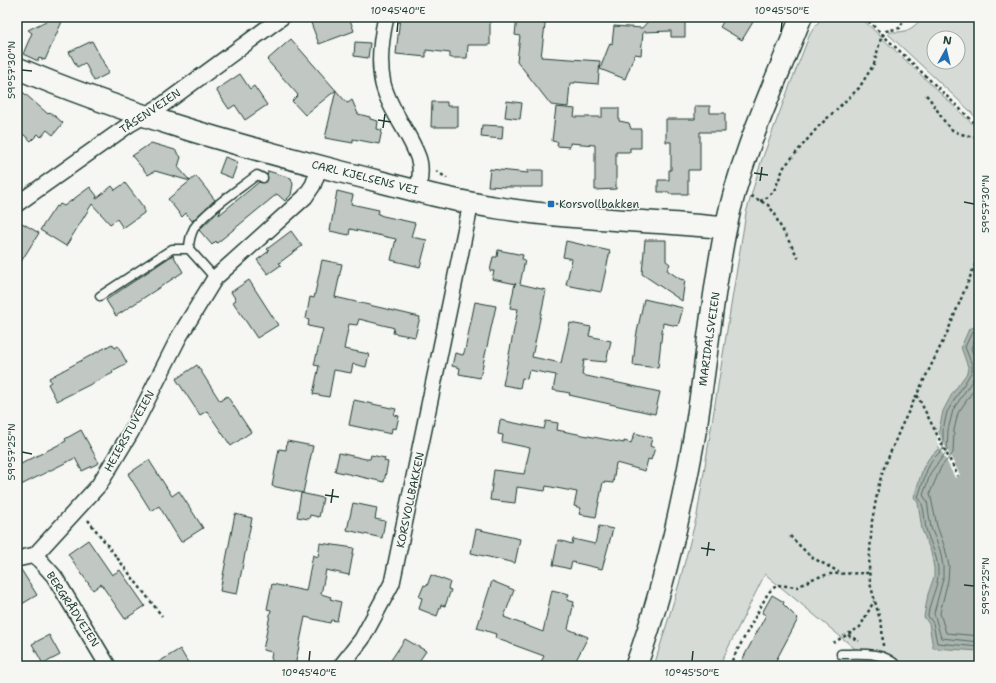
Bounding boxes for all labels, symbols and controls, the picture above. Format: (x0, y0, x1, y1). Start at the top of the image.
text: 10°45'40"E (370, 4, 426, 17)
text: 10°45'50"E (755, 4, 809, 17)
north arrow (926, 30, 966, 70)
text: N (942, 33, 953, 49)
text: 59°57'30"N (5, 41, 18, 99)
street label: TÅSENVEIEN (116, 85, 184, 137)
street label: CARL KJELSENS VEI (310, 157, 420, 198)
text: 59°57'30"N (979, 175, 992, 233)
place label: Korsvollbakken (559, 197, 640, 212)
marker: Korsvollbakken (546, 199, 556, 209)
street label: MARIDALSVEIEN (695, 291, 724, 387)
street label: HEIERSTUVEIEN (101, 388, 158, 475)
text: 59°57'25"N (5, 423, 18, 481)
street label: KORSVOLLBAKKEN (393, 451, 428, 549)
text: 59°57'25"N (979, 557, 992, 615)
street label: BERGRÅDVEIEN (43, 568, 103, 650)
text: 10°45'40"E (281, 666, 337, 679)
text: 10°45'50"E (665, 666, 719, 679)

